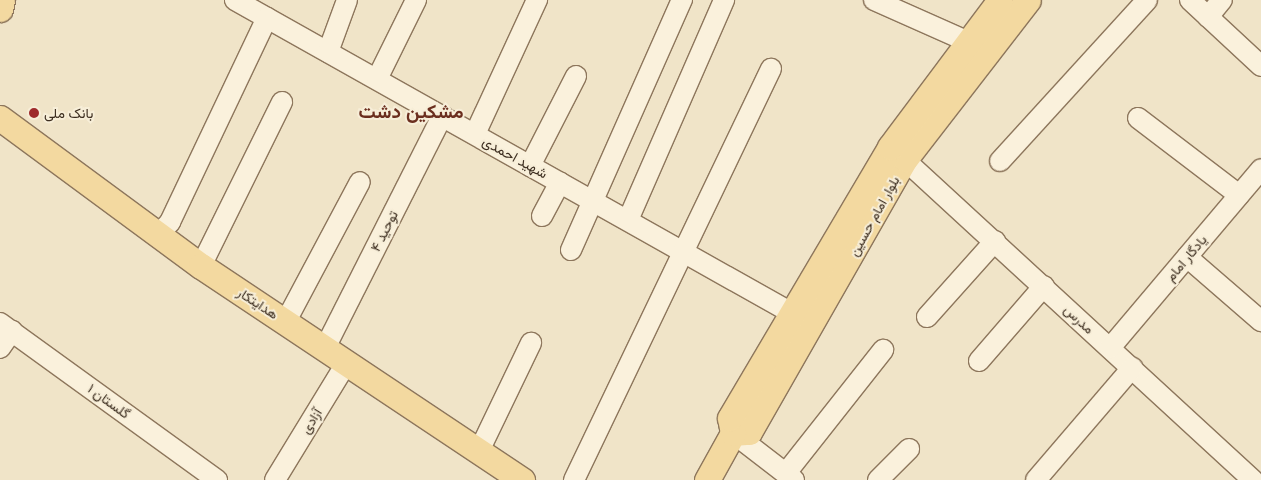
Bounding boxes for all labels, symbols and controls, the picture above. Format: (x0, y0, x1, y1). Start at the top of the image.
district label: مشکین دشت (358, 100, 464, 122)
place label: بانک ملی (44, 105, 93, 121)
marker: بانک ملی (28, 107, 40, 119)
street label: شهید احمدی (479, 132, 551, 182)
street label: بلوار امام حسین (845, 173, 903, 259)
street label: توحید ۴ (367, 208, 401, 254)
street label: یادگار امام (1162, 231, 1210, 285)
street label: هدایتکار (234, 283, 282, 323)
street label: مدرس (1060, 301, 1098, 337)
street label: گلستان ۱ (84, 380, 134, 422)
street label: آزادی (297, 405, 325, 437)

